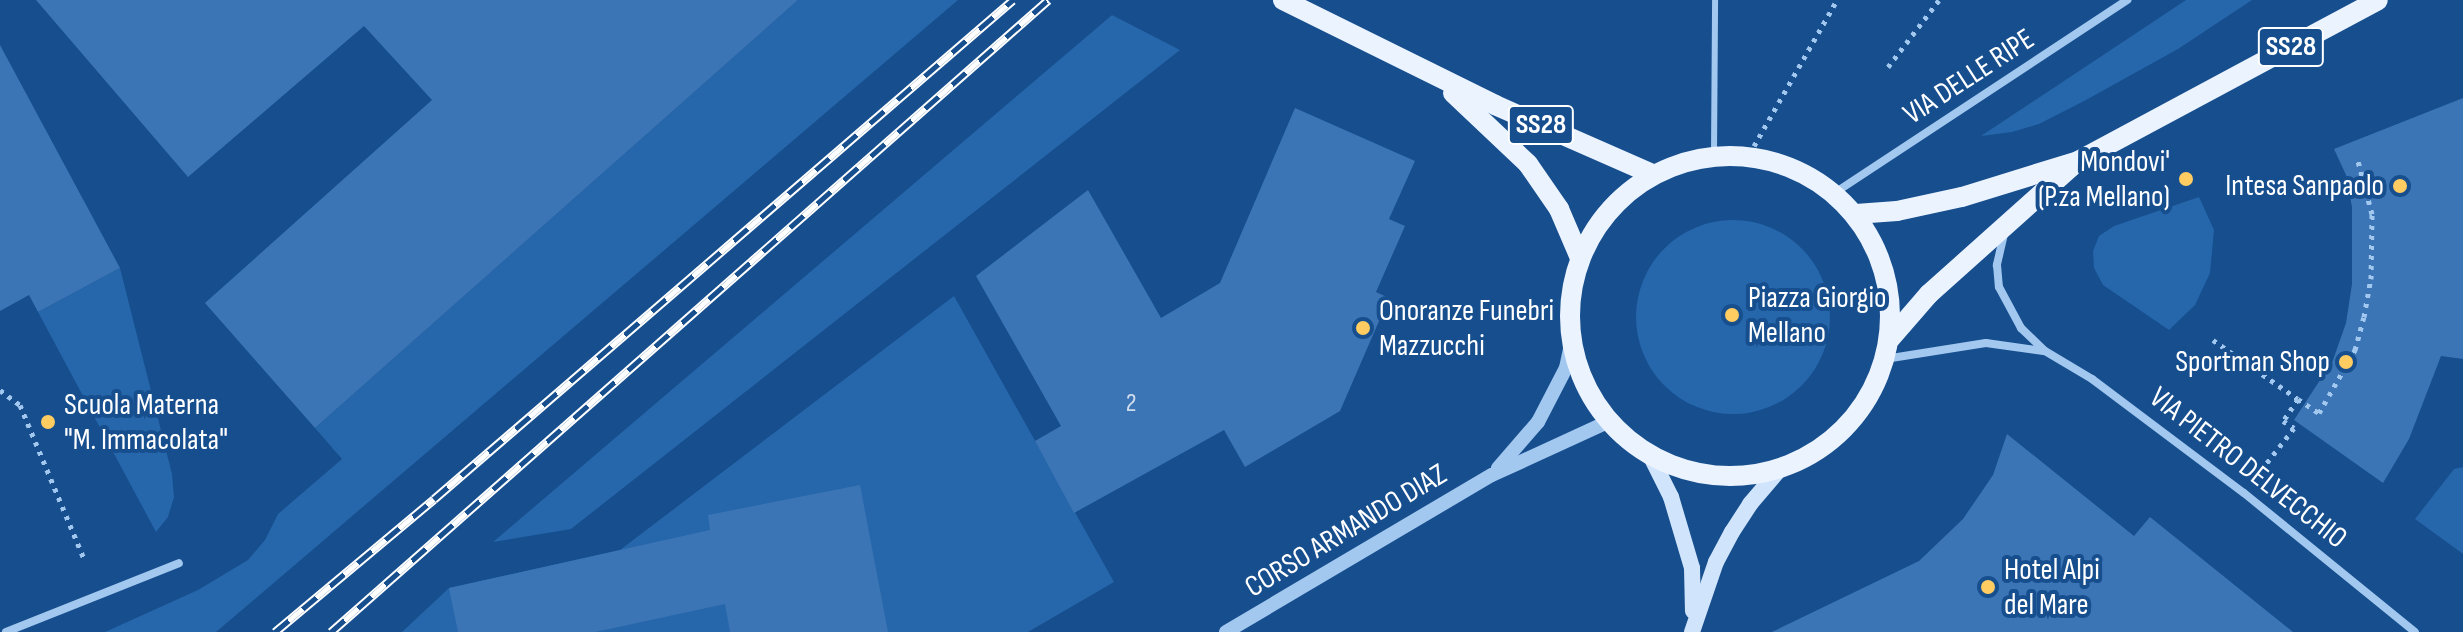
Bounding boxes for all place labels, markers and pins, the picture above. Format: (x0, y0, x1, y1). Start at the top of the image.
place label: Mondovi' (P.za Mellano) (2038, 144, 2170, 214)
place label: Intesa Sanpaolo (2225, 168, 2384, 204)
marker: Mondovi' (P.za Mellano) (2177, 170, 2195, 188)
marker: Intesa Sanpaolo (2391, 177, 2409, 195)
place label: Piazza Giorgio Mellano (1748, 280, 1887, 350)
place label: Onoranze Funebri Mazzucchi (1379, 293, 1554, 364)
marker: Piazza Giorgio Mellano (1723, 306, 1741, 324)
marker: Onoranze Funebri Mazzucchi (1354, 319, 1372, 337)
place label: Sportman Shop (2175, 344, 2330, 380)
marker: Sportman Shop (2337, 353, 2355, 371)
place label: Scuola Materna "M. Immacolata" (64, 387, 228, 458)
marker: Scuola Materna "M. Immacolata" (39, 413, 57, 431)
place label: Hotel Alpi del Mare (2004, 552, 2100, 622)
marker: Hotel Alpi del Mare (1979, 578, 1997, 596)

